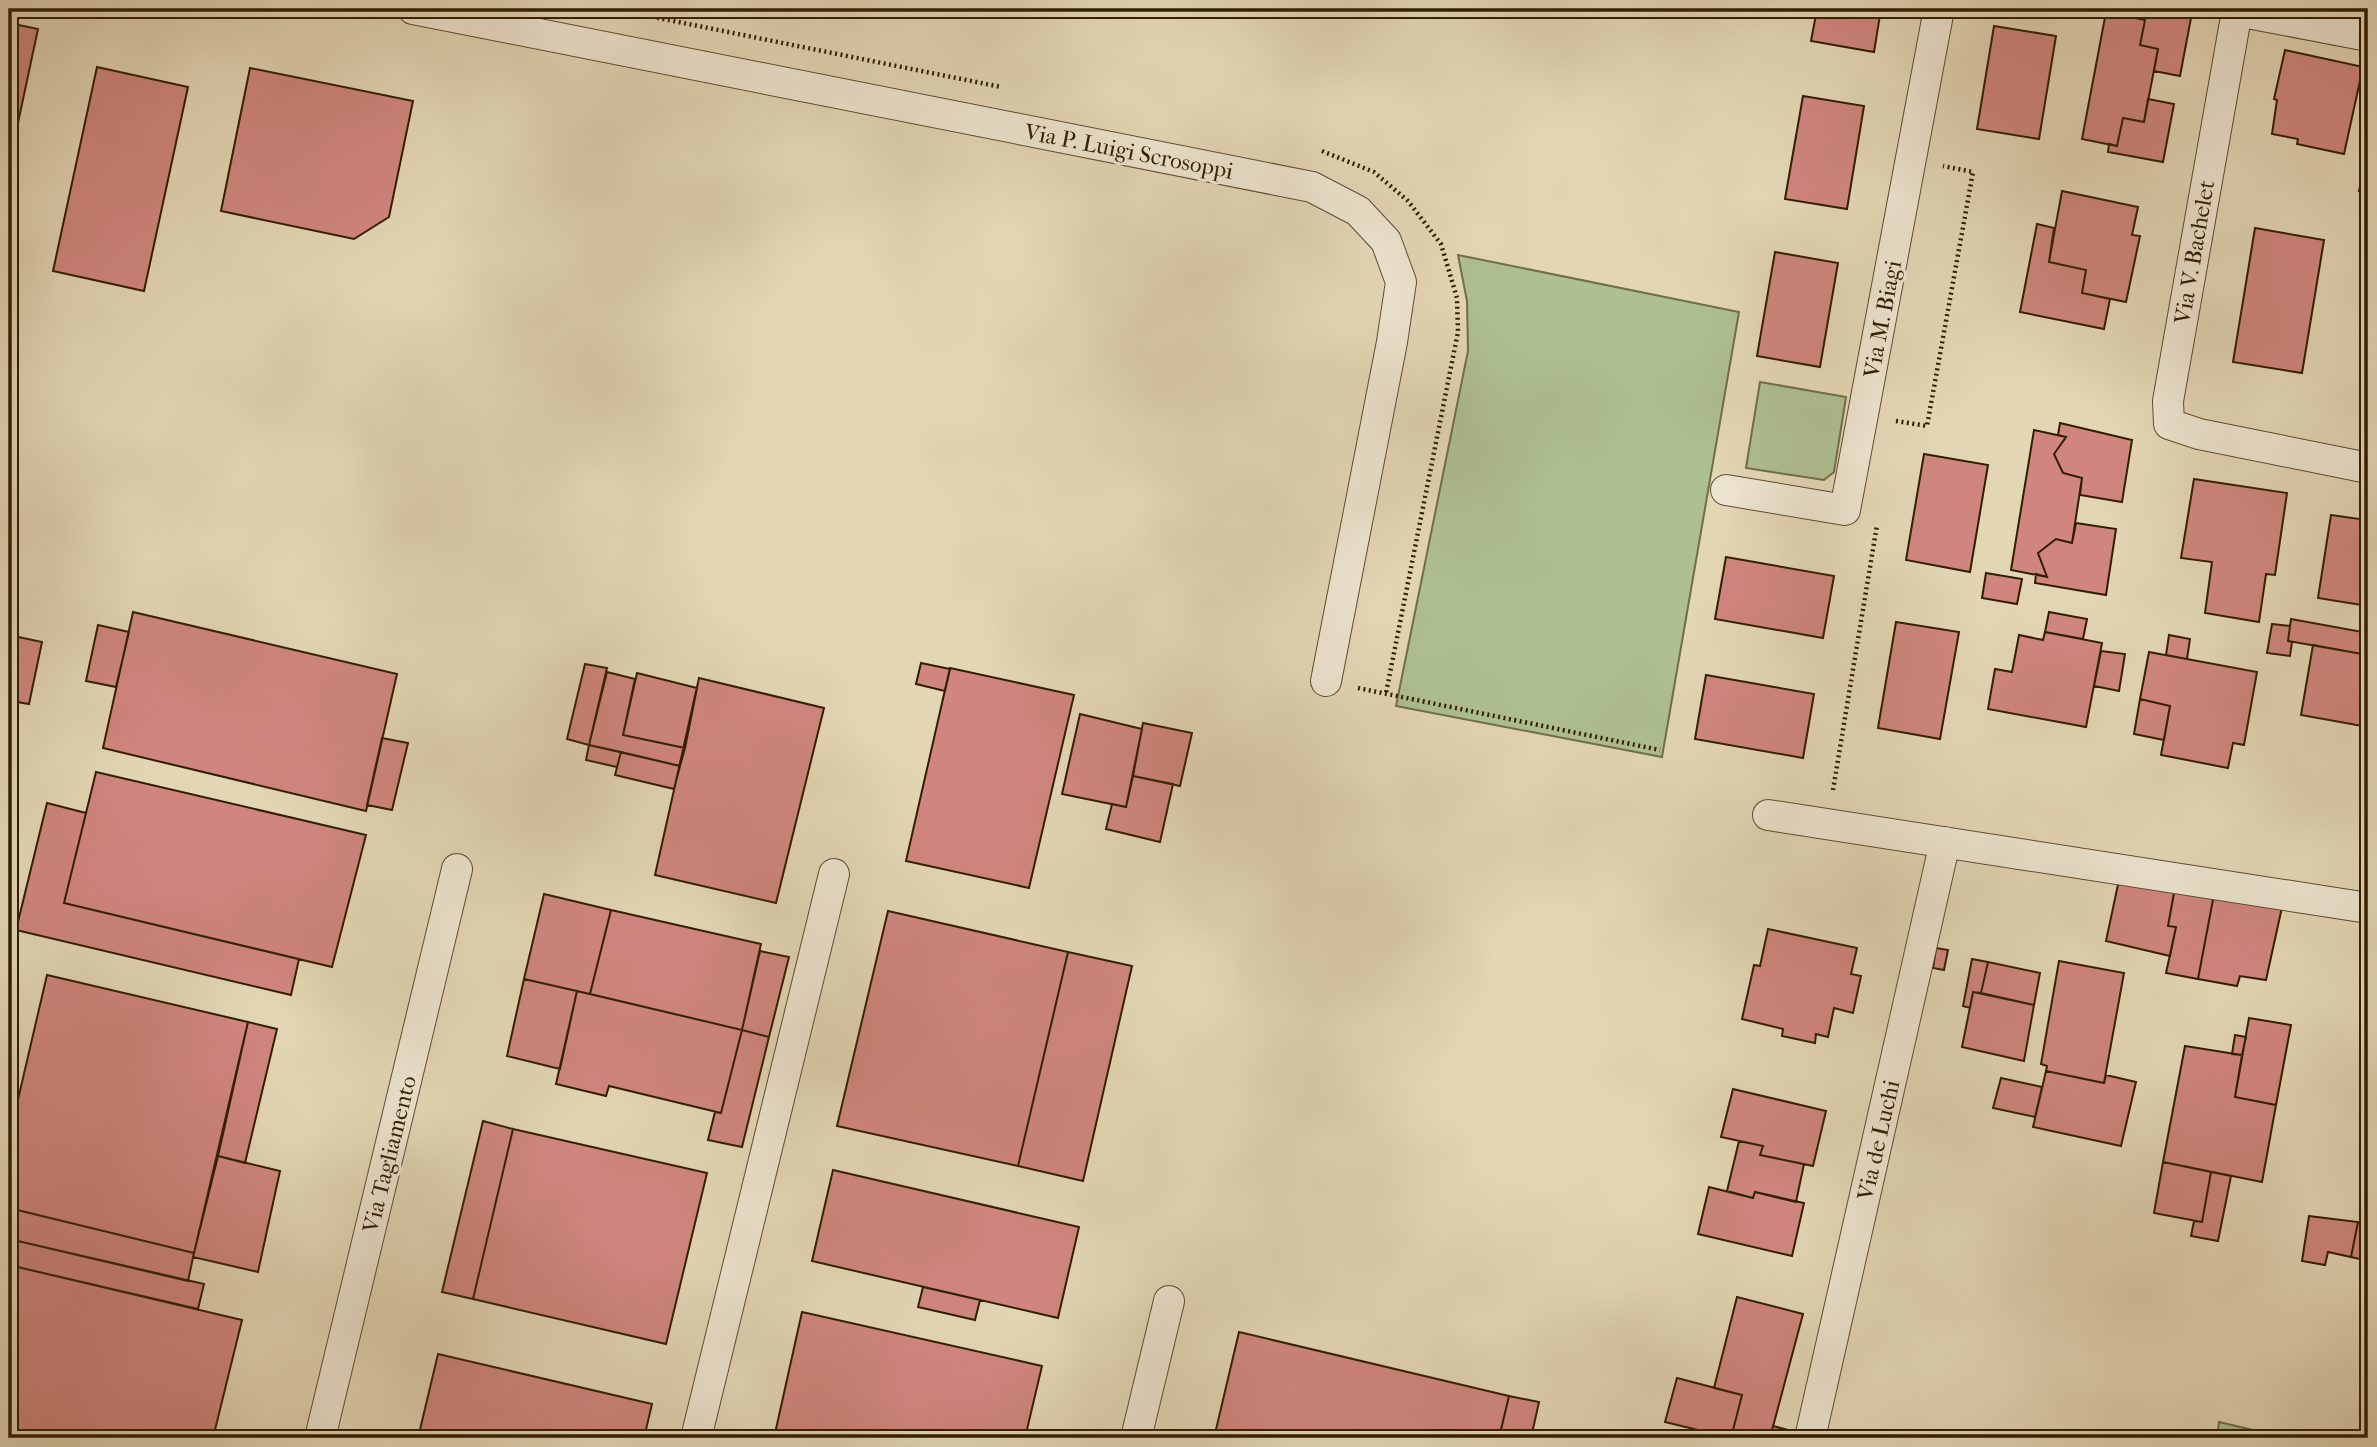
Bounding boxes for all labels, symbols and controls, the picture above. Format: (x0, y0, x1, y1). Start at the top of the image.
street label: Via P. Luigi Scrosoppi (1021, 118, 1236, 185)
street label: Via V. Bachelet (2168, 178, 2220, 327)
street label: Via M. Biagi (1858, 258, 1907, 381)
street label: Via Tagliamento (357, 1073, 422, 1236)
street label: Via de Luchi (1851, 1077, 1905, 1204)

